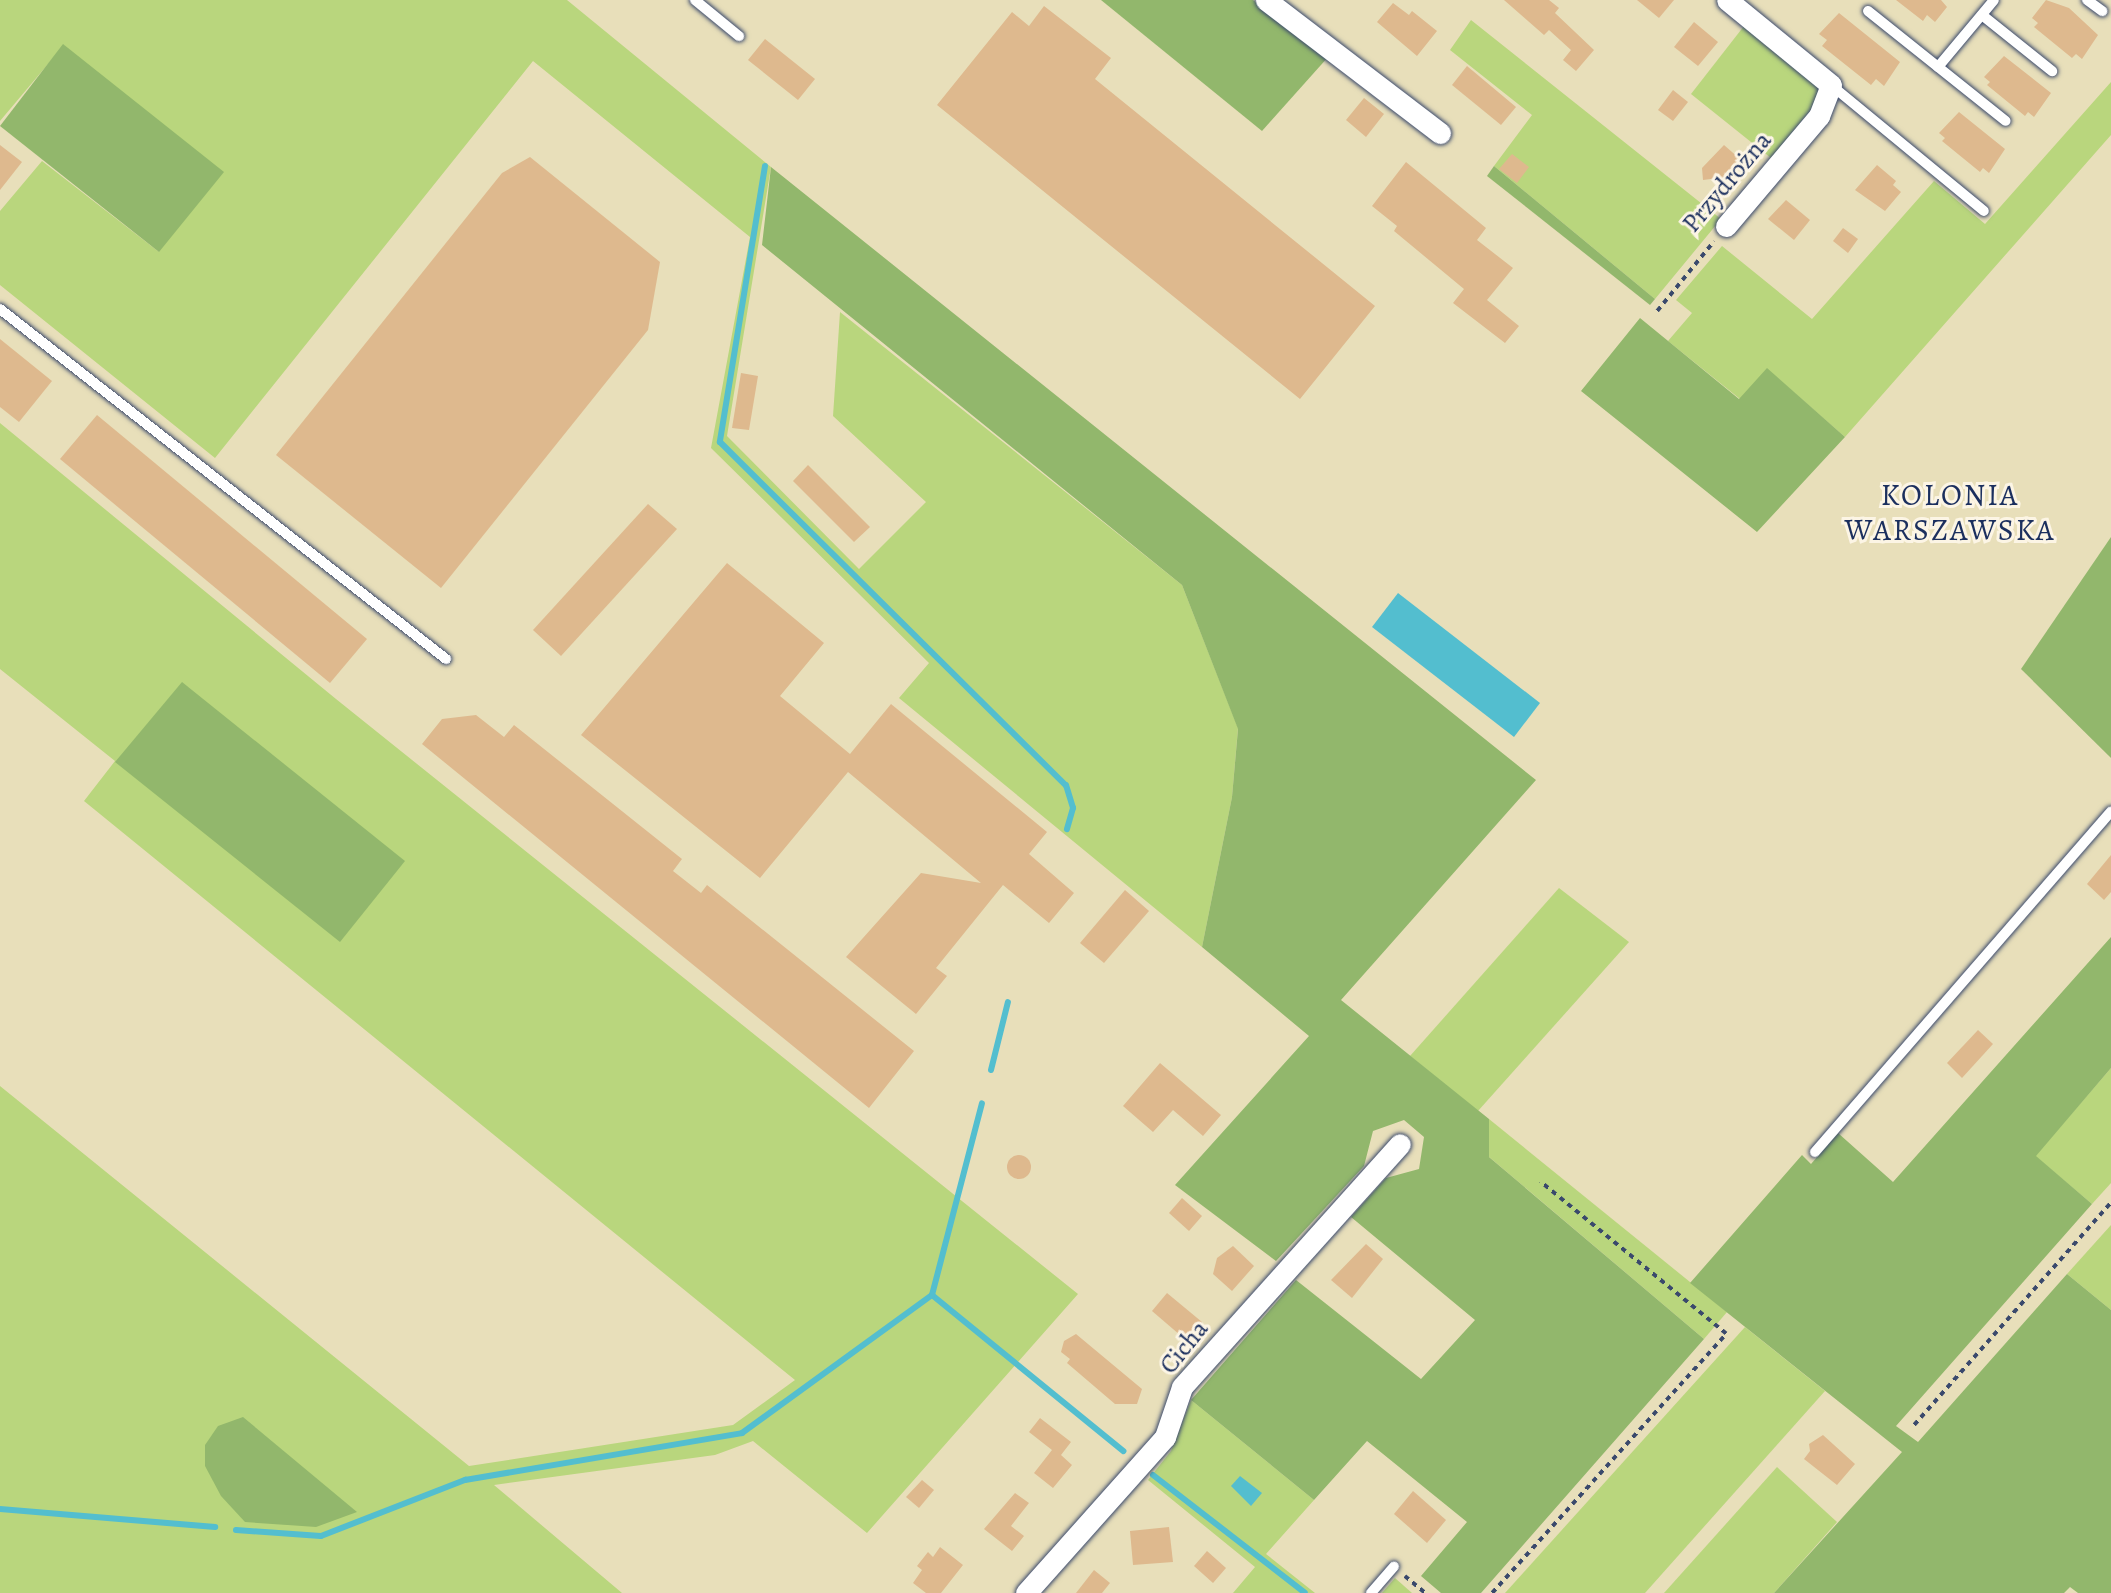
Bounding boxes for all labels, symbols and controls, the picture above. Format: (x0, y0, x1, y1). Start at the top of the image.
street label: Przydrożna (1676, 125, 1778, 239)
district label: KOLONIA WARSZAWSKA (1846, 477, 2054, 548)
street label: Cicha (1153, 1314, 1215, 1380)

